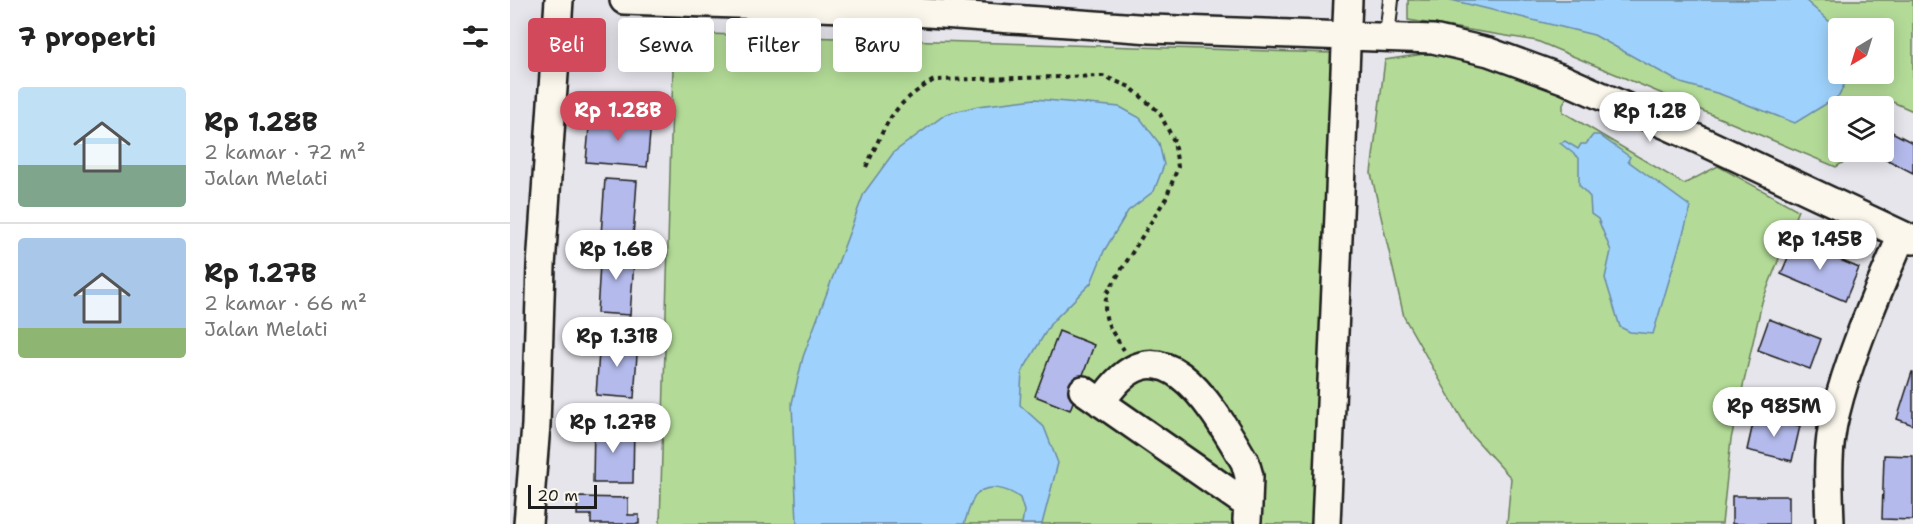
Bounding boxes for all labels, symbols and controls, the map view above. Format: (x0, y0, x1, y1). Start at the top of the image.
chip: Beli (528, 18, 606, 72)
chip: Sewa (618, 18, 714, 72)
chip: Filter (726, 18, 821, 72)
chip: Baru (833, 18, 922, 72)
north arrow (1828, 18, 1894, 84)
map controls (1828, 18, 1894, 162)
text: 7 properti (18, 19, 156, 54)
icon: filters (459, 20, 492, 53)
pin: Rp 1.28B (556, 91, 680, 142)
pin: Rp 1.2B (1595, 92, 1705, 143)
button: layers (1828, 96, 1894, 162)
text: Rp 1.28B (574, 97, 662, 123)
text: Rp 1.2B (1613, 98, 1687, 124)
text: Rp 1.28B (204, 104, 318, 139)
icon: home (66, 111, 138, 183)
text: 2 kamar · 72 m² (204, 139, 366, 165)
text: Jalan Melati (204, 165, 328, 191)
pin: Rp 1.45B (1758, 220, 1882, 271)
text: Rp 1.45B (1778, 226, 1862, 252)
pin: Rp 1.6B (561, 230, 671, 281)
text: Rp 1.6B (579, 236, 653, 262)
text: Rp 1.27B (204, 255, 317, 290)
icon: home (66, 262, 138, 334)
text: 2 kamar · 66 m² (204, 290, 367, 316)
text: Jalan Melati (204, 316, 328, 342)
pin: Rp 1.31B (555, 317, 679, 368)
text: Rp 1.31B (576, 323, 658, 349)
pin: Rp 985M (1719, 387, 1829, 438)
text: Rp 985M (1727, 393, 1821, 419)
pin: Rp 1.27B (551, 403, 675, 454)
text: Rp 1.27B (570, 409, 656, 435)
scale bar (528, 482, 597, 510)
text: 20 m (537, 485, 578, 506)

